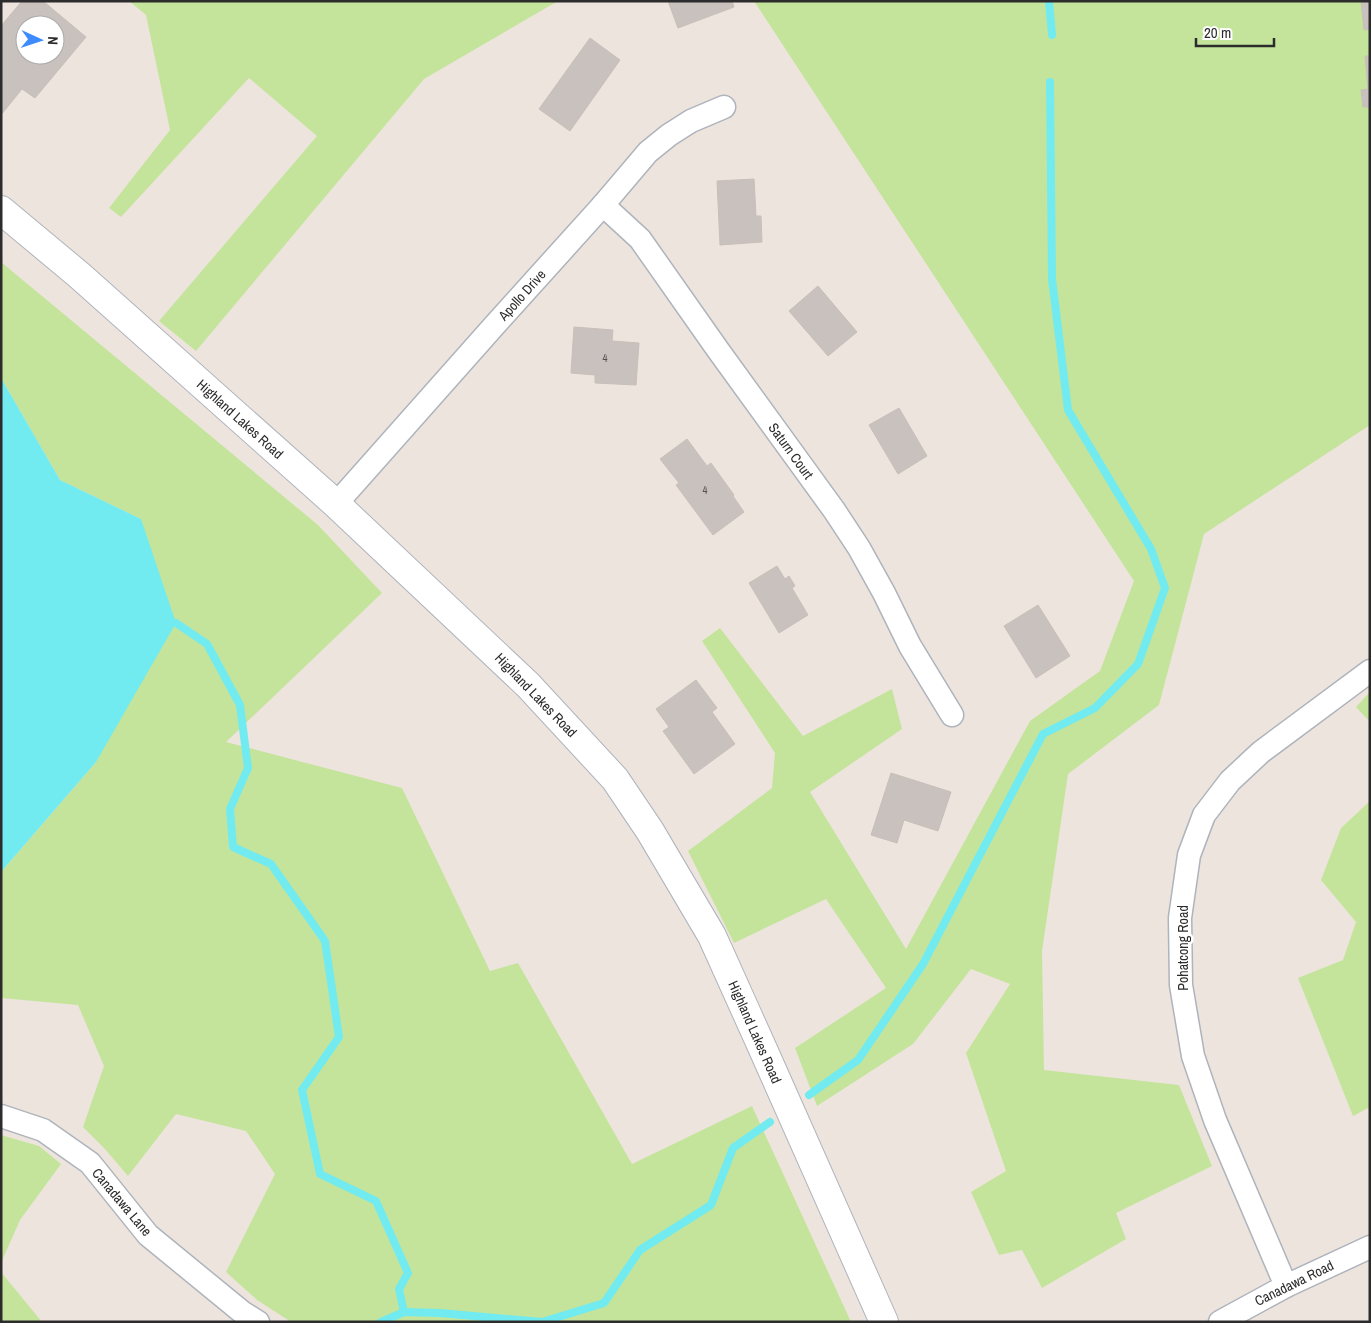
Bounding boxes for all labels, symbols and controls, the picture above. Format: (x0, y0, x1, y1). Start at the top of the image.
north arrow (15, 15, 65, 65)
scale bar (1196, 15, 1274, 47)
text: 20 m (1204, 22, 1231, 43)
text: N (44, 36, 62, 45)
street label: Apollo Drive (494, 266, 550, 325)
house number: 4 (602, 351, 608, 365)
street label: Highland Lakes Road (193, 375, 287, 463)
street label: Saturn Court (765, 419, 817, 483)
house number: 4 (702, 483, 708, 497)
street label: Highland Lakes Road (491, 649, 581, 741)
street label: Pohatcong Road (1174, 905, 1192, 991)
street label: Highland Lakes Road (724, 978, 786, 1086)
street label: Canadawa Lane (88, 1164, 156, 1240)
street label: Canadawa Road (1252, 1256, 1336, 1310)

